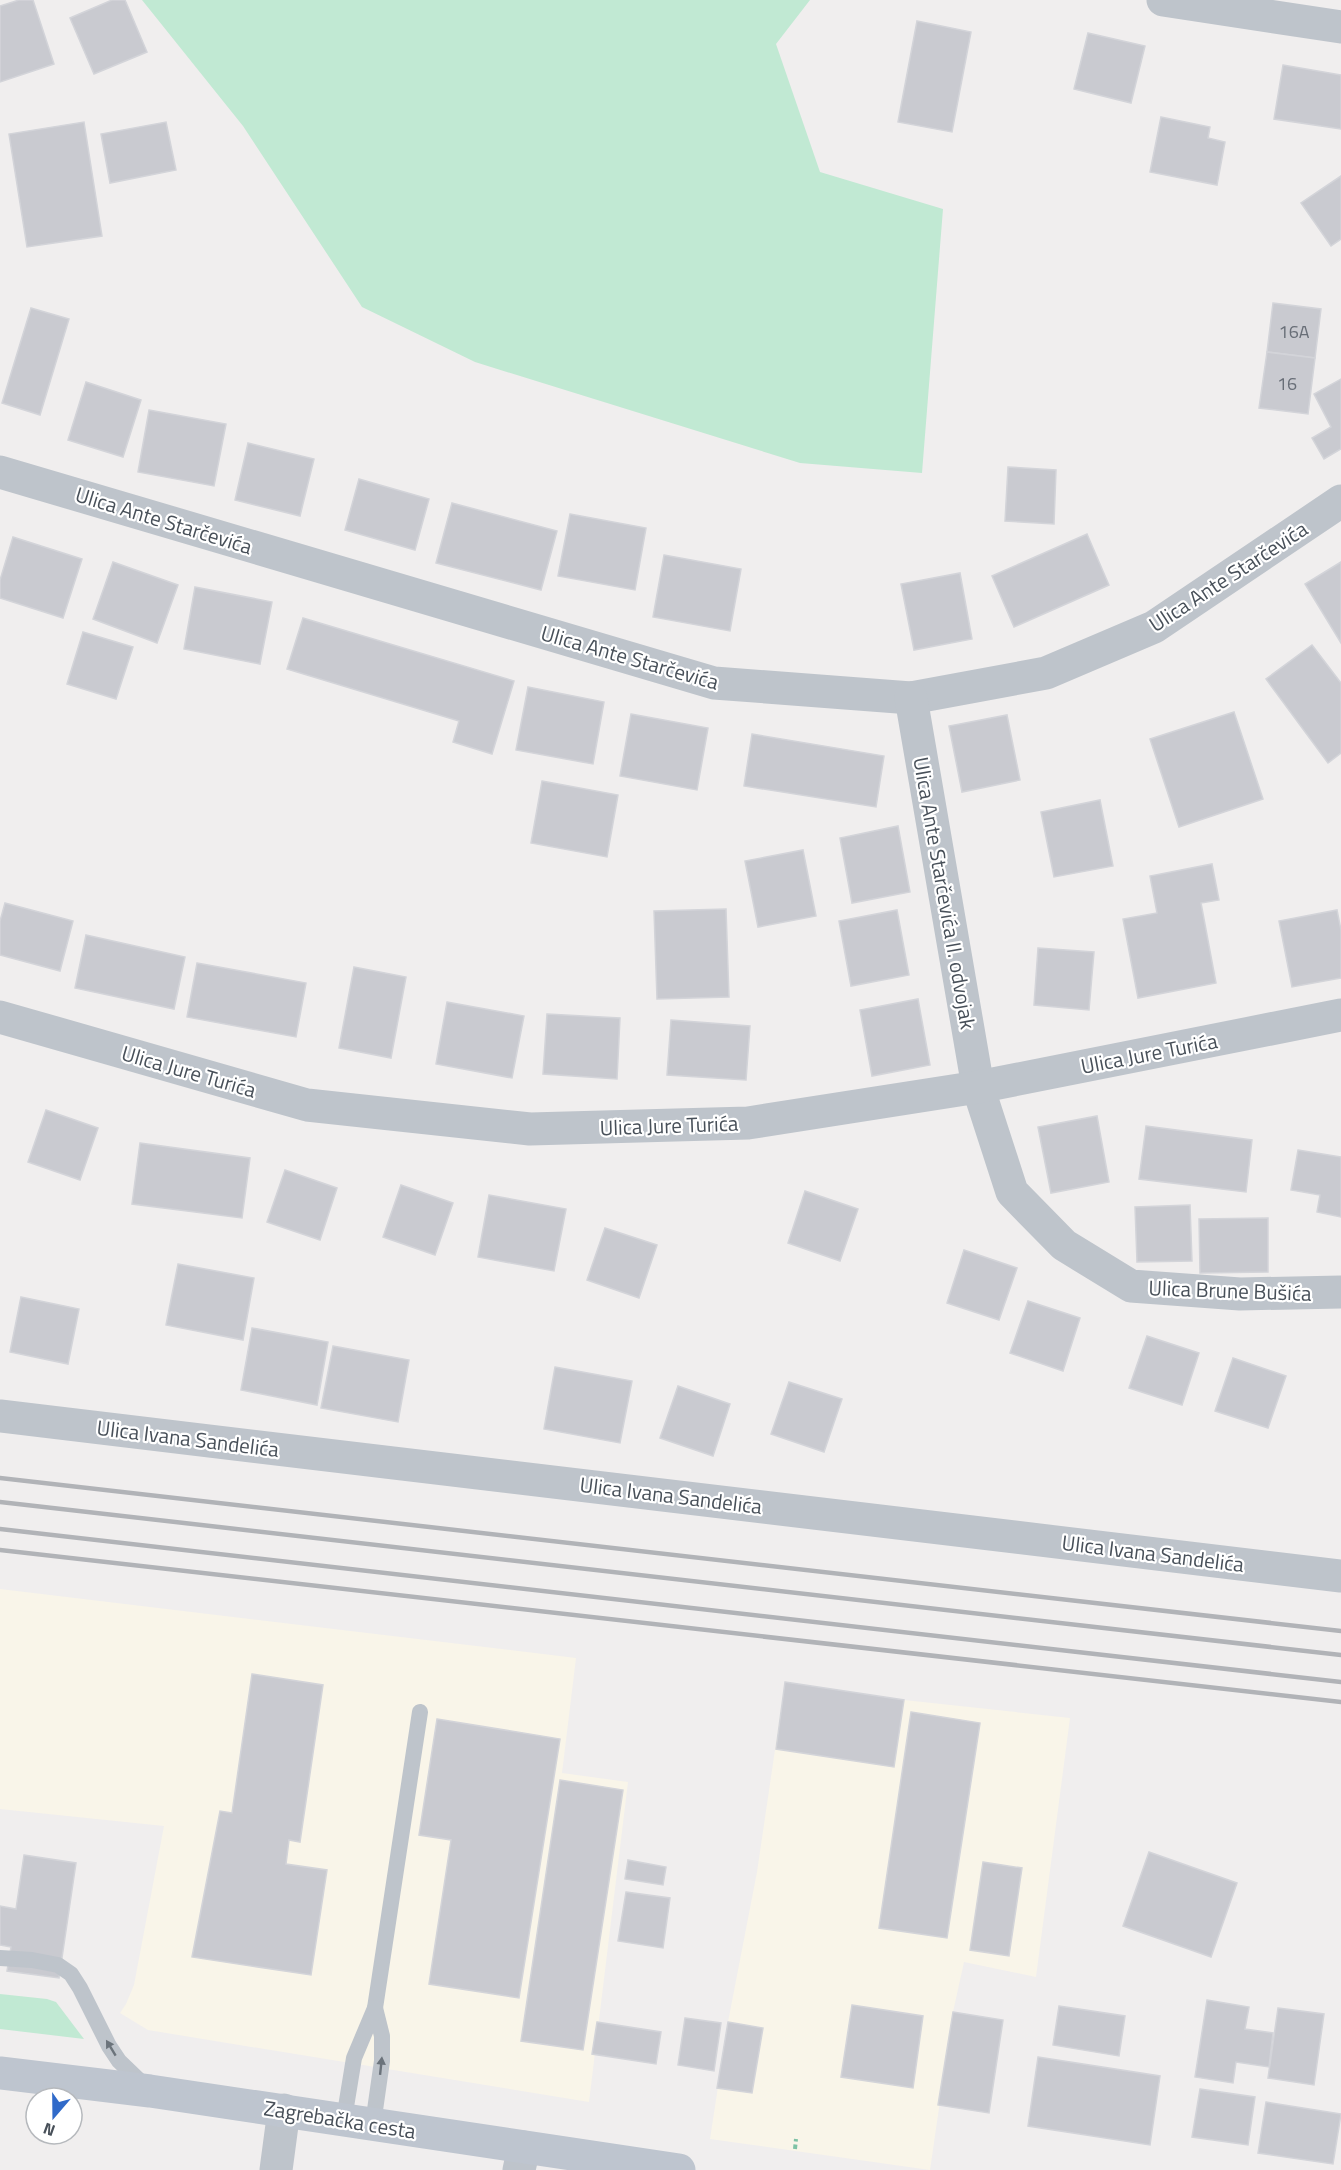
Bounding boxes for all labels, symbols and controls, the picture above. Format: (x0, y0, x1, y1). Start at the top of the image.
house number: 16A (1279, 318, 1310, 345)
house number: 16 (1277, 370, 1297, 397)
street label: Ulica Ante Starčevića (72, 478, 257, 562)
street label: Ulica Ante Starčevića (1142, 512, 1314, 639)
street label: Ulica Ante Starčevića (537, 616, 723, 698)
street label: Ulica Ante Starčevića II. odvojak (905, 754, 985, 1032)
street label: Ulica Jure Turića (1078, 1024, 1221, 1082)
street label: Ulica Jure Turića (118, 1037, 261, 1106)
street label: Ulica Jure Turića (599, 1107, 739, 1143)
street label: Ulica Brune Bušića (1148, 1271, 1313, 1309)
street label: Ulica Ivana Sandelića (95, 1411, 281, 1465)
street label: Ulica Ivana Sandelića (578, 1468, 764, 1522)
street label: Ulica Ivana Sandelića (1060, 1526, 1246, 1580)
one-way arrow (105, 2040, 116, 2056)
one-way arrow (376, 2056, 386, 2075)
north arrow (24, 2086, 84, 2146)
street label: Zagrebačka cesta (262, 2091, 419, 2147)
text: N (40, 2117, 58, 2143)

